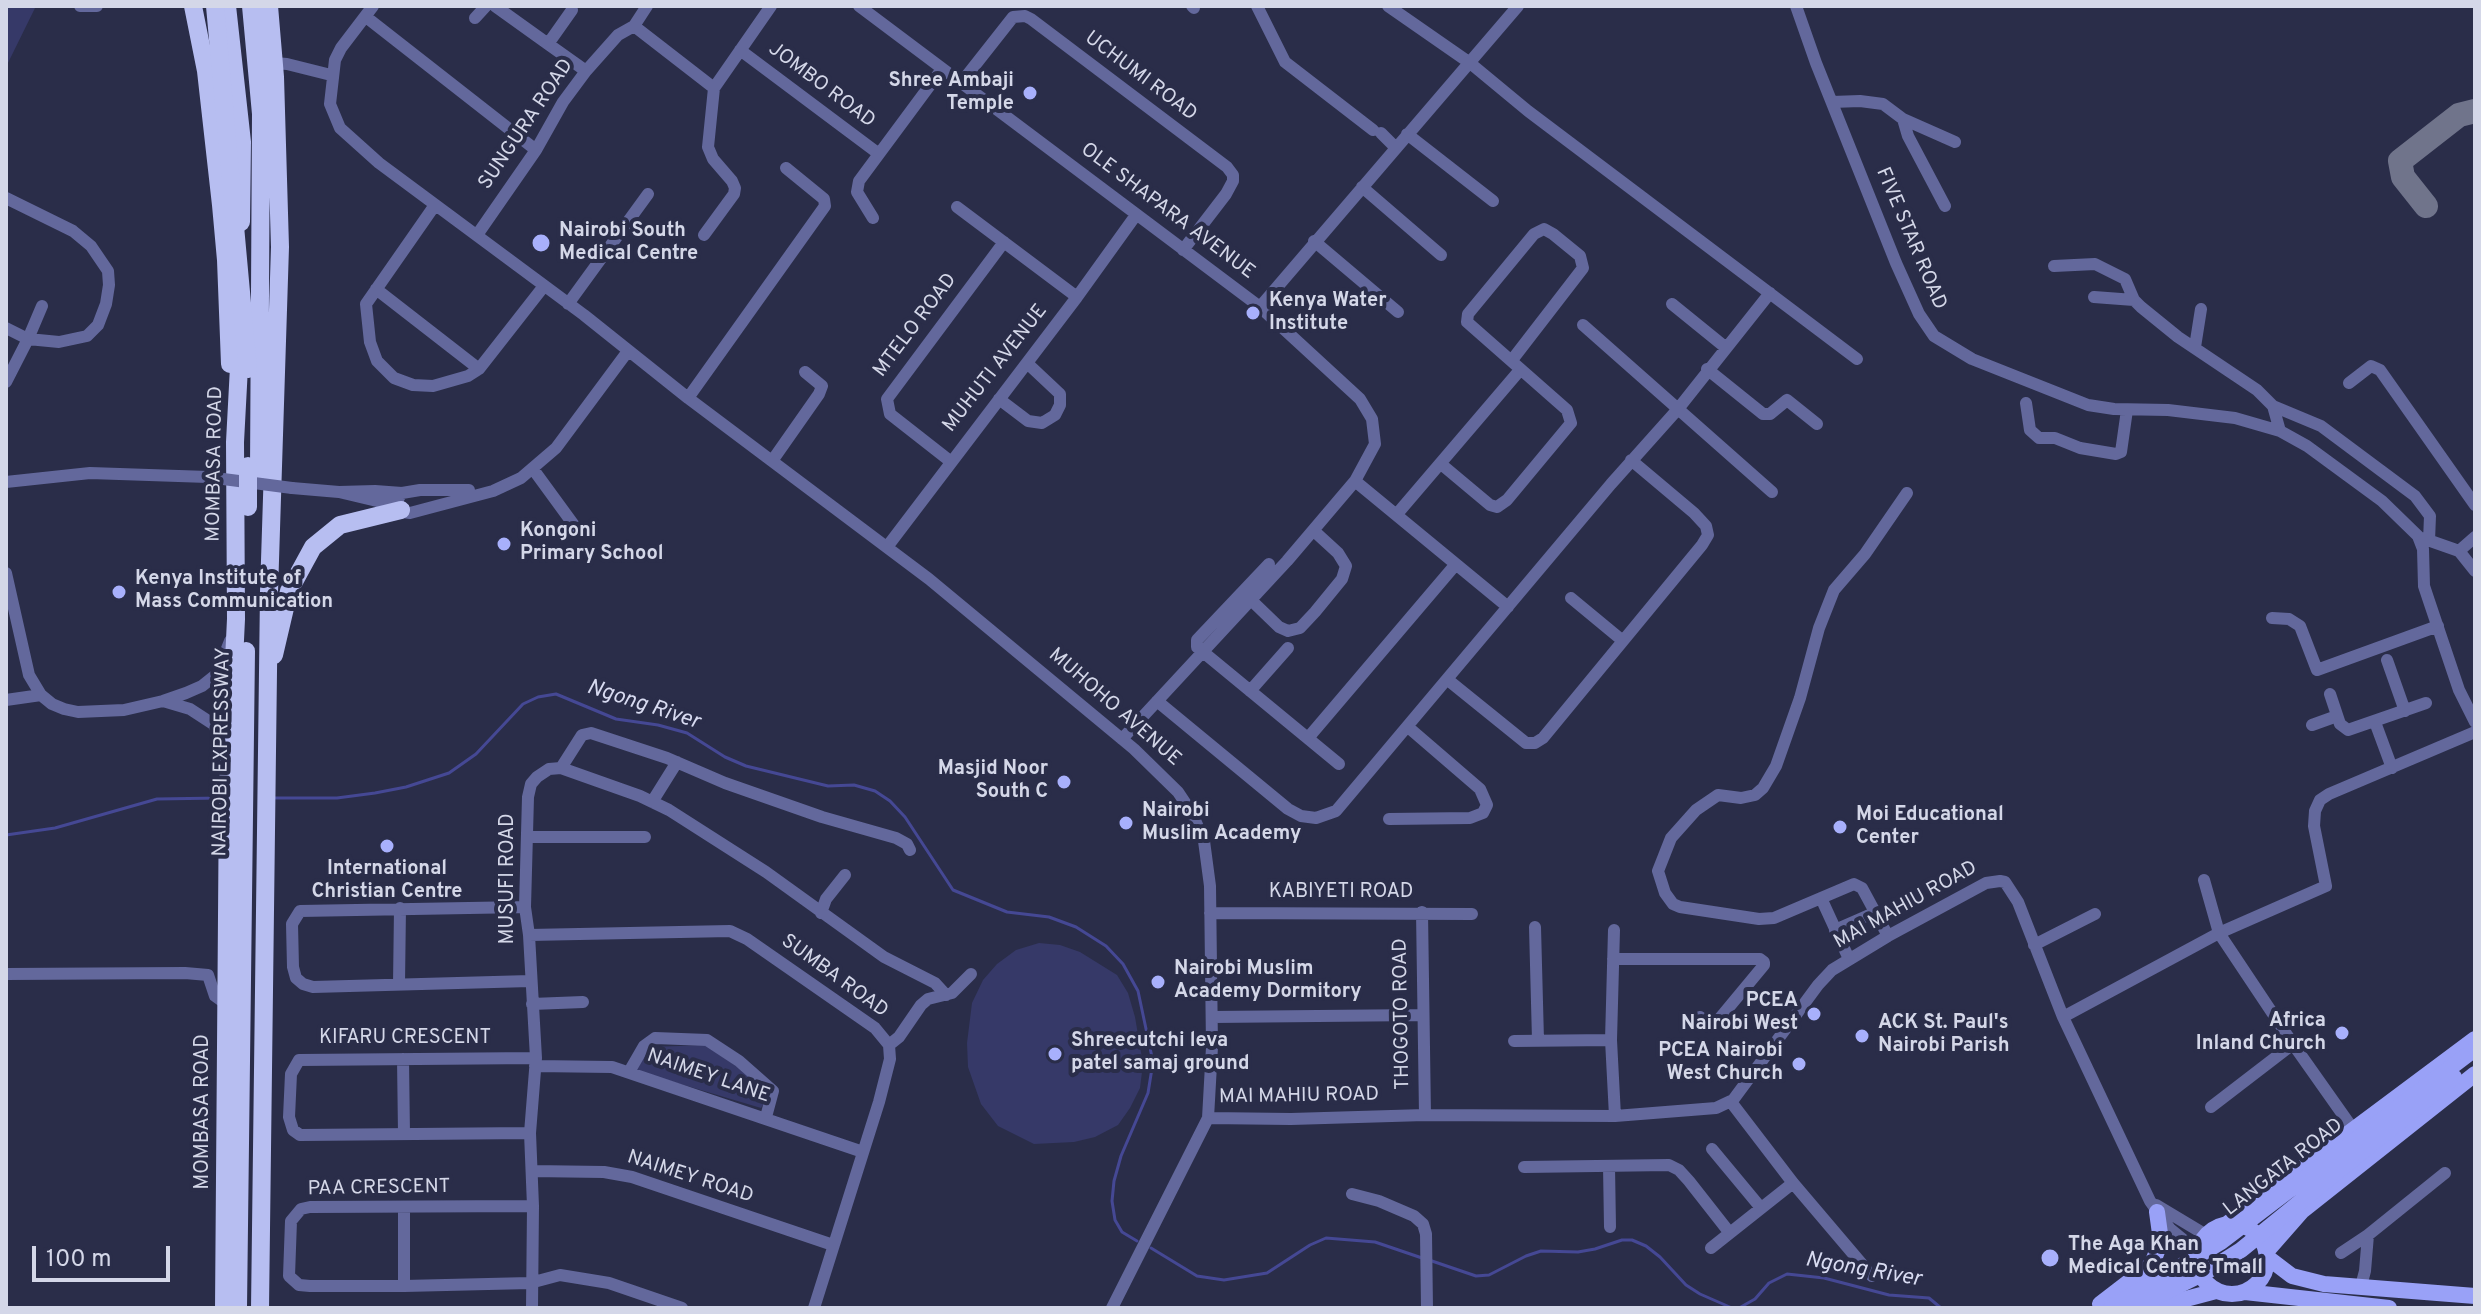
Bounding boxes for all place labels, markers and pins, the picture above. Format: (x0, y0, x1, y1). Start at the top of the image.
place label: Shree Ambaji Temple (888, 70, 1014, 117)
marker: Shree Ambaji Temple (1021, 84, 1039, 102)
place label: Nairobi South Medical Centre (559, 220, 698, 267)
marker: Nairobi South Medical Centre (530, 232, 552, 254)
place label: Kenya Water Institute (1269, 290, 1386, 337)
marker: Kenya Water Institute (1244, 304, 1262, 322)
place label: Kongoni Primary School (520, 520, 664, 567)
marker: Kongoni Primary School (495, 535, 513, 553)
place label: Kenya Institute of Mass Communication (135, 568, 333, 615)
marker: Kenya Institute of Mass Communication (110, 583, 128, 601)
place label: Masjid Noor South C (938, 758, 1048, 805)
marker: Masjid Noor South C (1055, 773, 1073, 791)
place label: Nairobi Muslim Academy (1142, 800, 1301, 847)
place label: Moi Educational Center (1856, 804, 2004, 851)
marker: Nairobi Muslim Academy (1117, 814, 1135, 832)
marker: Moi Educational Center (1831, 818, 1849, 836)
marker: International Christian Centre (378, 837, 396, 855)
place label: International Christian Centre (312, 858, 462, 905)
place label: Nairobi Muslim Academy Dormitory (1174, 958, 1362, 1005)
marker: Nairobi Muslim Academy Dormitory (1149, 973, 1167, 991)
place label: PCEA Nairobi West (1681, 990, 1798, 1037)
marker: PCEA Nairobi West (1805, 1005, 1823, 1023)
place label: Africa Inland Church (2196, 1010, 2326, 1057)
place label: ACK St. Paul's Nairobi Parish (1878, 1012, 2010, 1059)
marker: Africa Inland Church (2333, 1024, 2351, 1042)
marker: ACK St. Paul's Nairobi Parish (1853, 1027, 1871, 1045)
place label: Shreecutchi leva patel samaj ground (1071, 1030, 1249, 1077)
place label: PCEA Nairobi West Church (1658, 1040, 1783, 1087)
marker: Shreecutchi leva patel samaj ground (1046, 1045, 1064, 1063)
marker: PCEA Nairobi West Church (1790, 1055, 1808, 1073)
place label: The Aga Khan Medical Centre Tmall (2068, 1234, 2263, 1281)
marker: The Aga Khan Medical Centre Tmall (2039, 1247, 2061, 1269)

